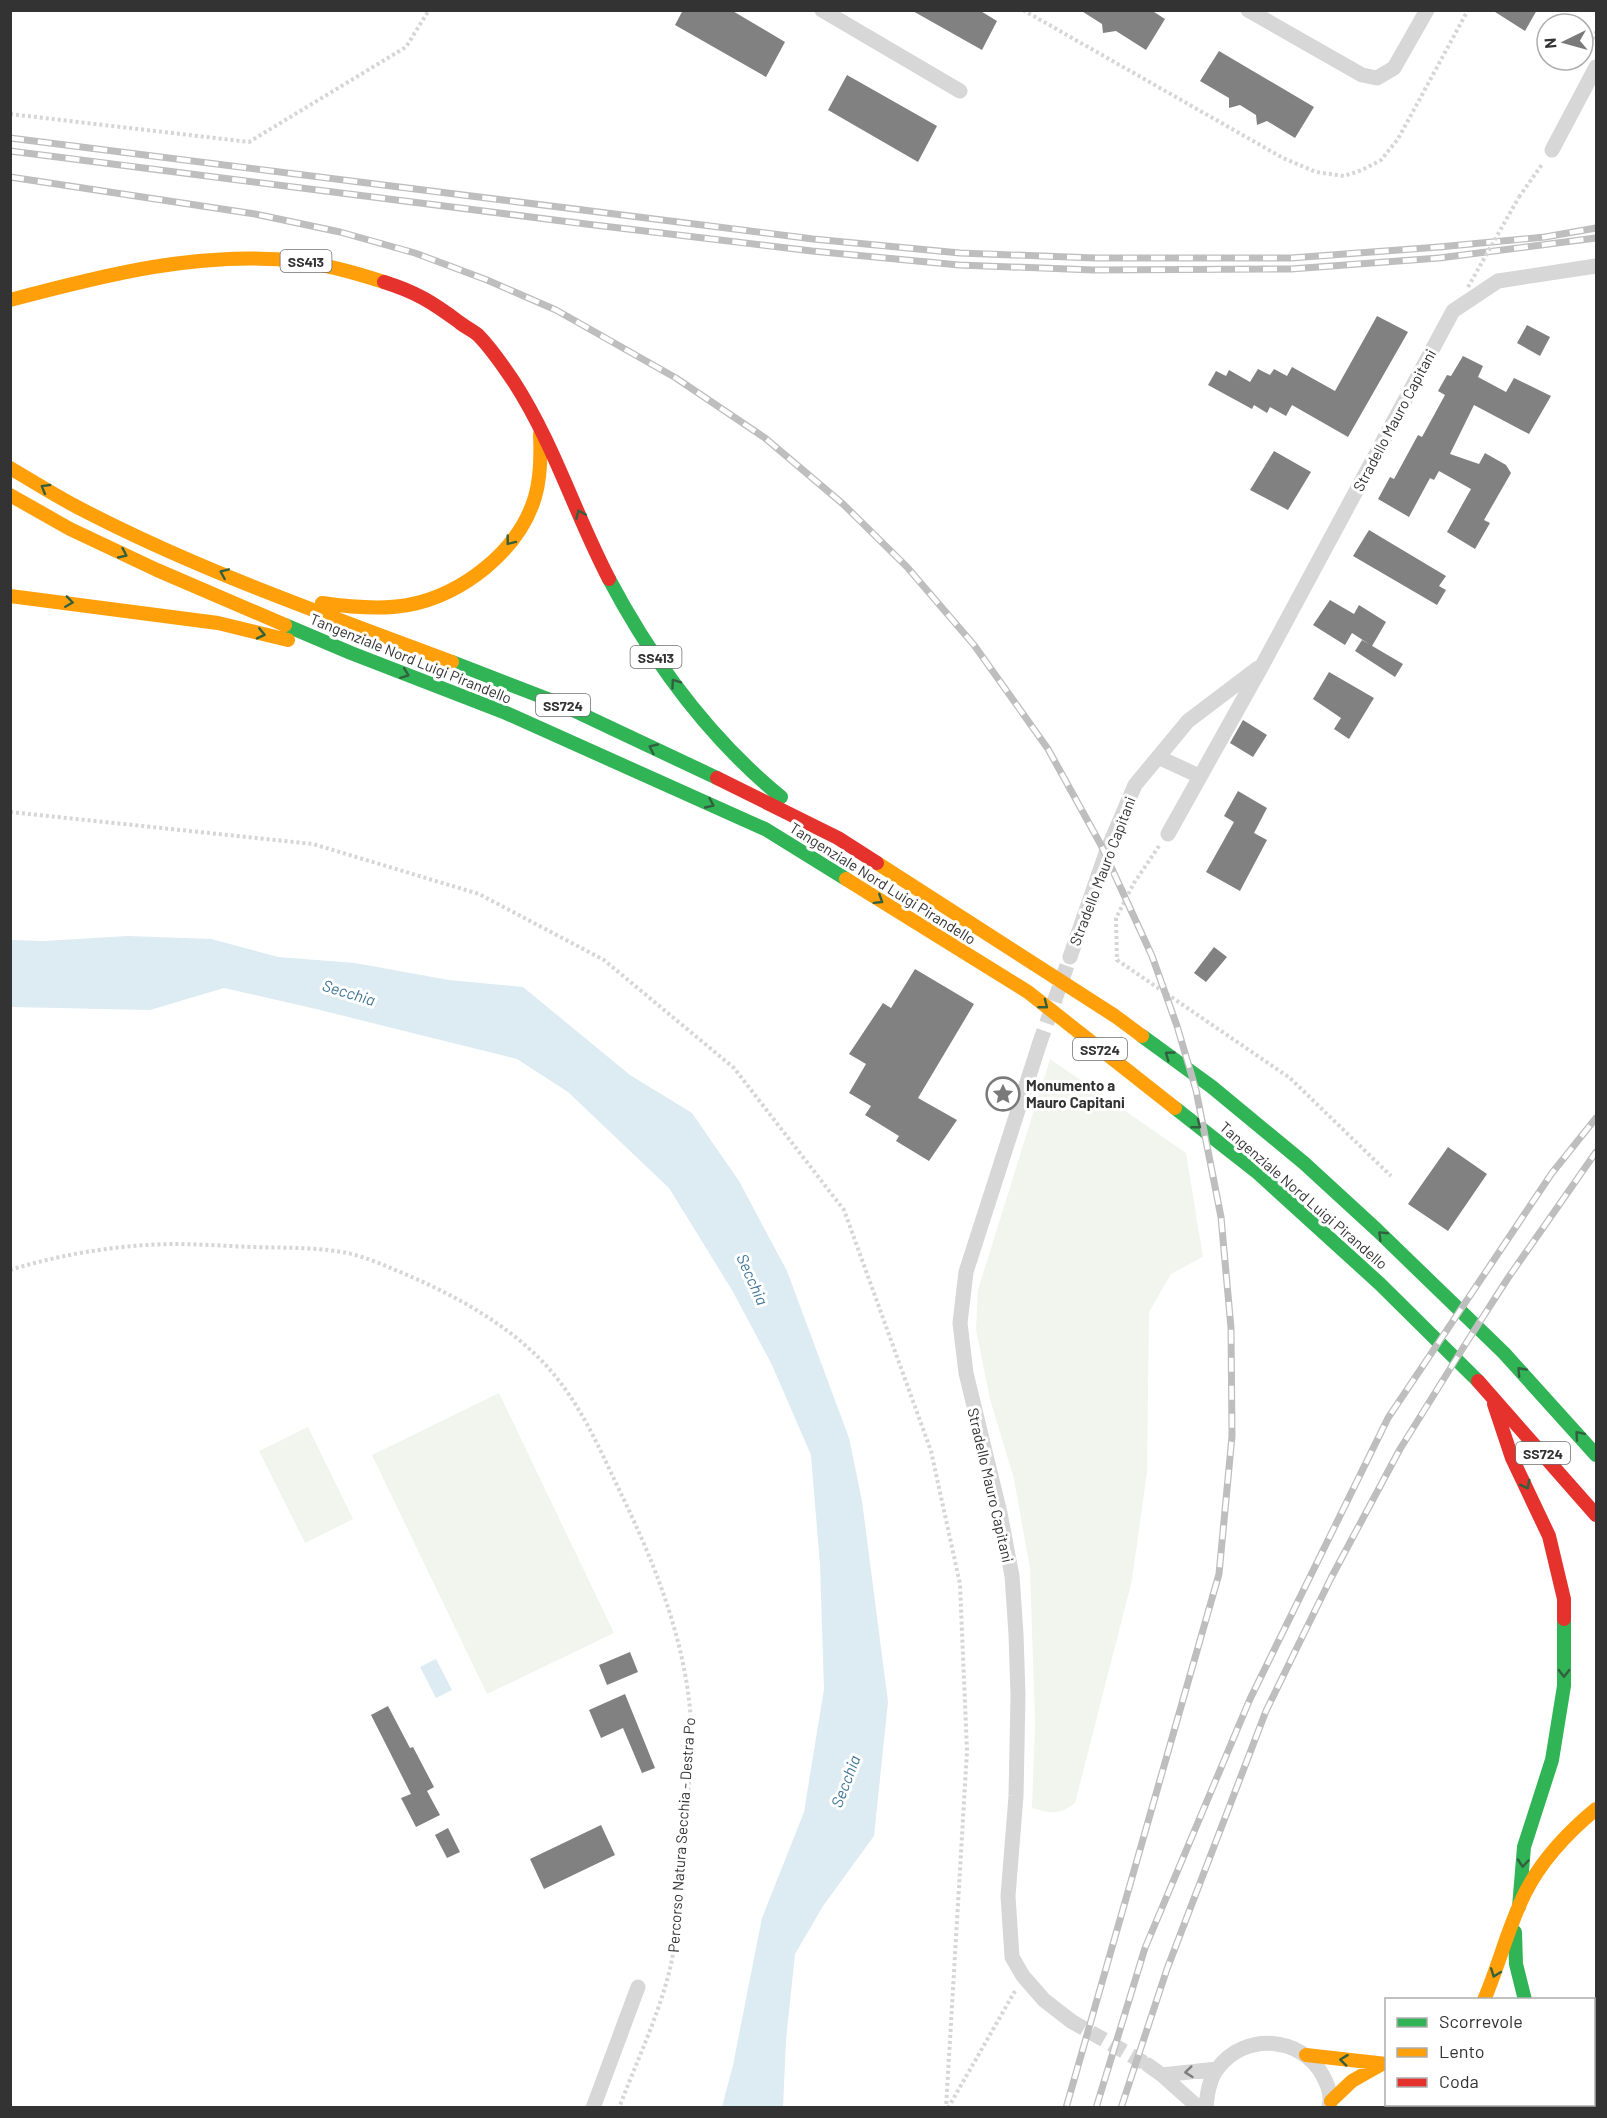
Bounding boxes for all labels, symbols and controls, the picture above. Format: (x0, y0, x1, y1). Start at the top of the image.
north arrow (1535, 12, 1595, 72)
text: N (1540, 37, 1559, 49)
road number: SS413 (280, 250, 332, 272)
street label: Stradello Mauro Capitani (1349, 346, 1439, 494)
one-way arrow (41, 484, 51, 496)
one-way arrow (575, 509, 587, 520)
one-way arrow (506, 534, 517, 545)
one-way arrow (116, 546, 127, 558)
one-way arrow (219, 568, 230, 580)
one-way arrow (64, 596, 73, 608)
street label: Tangenziale Nord Luigi Pirandello (308, 609, 514, 707)
one-way arrow (256, 626, 266, 639)
road number: SS413 (630, 646, 682, 668)
one-way arrow (399, 667, 410, 679)
one-way arrow (671, 679, 682, 690)
road number: SS724 (536, 694, 590, 716)
one-way arrow (649, 743, 660, 755)
street label: Stradello Mauro Capitani (1065, 794, 1139, 948)
one-way arrow (704, 797, 715, 809)
street label: Tangenziale Nord Luigi Pirandello (787, 818, 979, 948)
one-way arrow (873, 893, 884, 904)
water label: Secchia (320, 975, 378, 1009)
one-way arrow (1037, 997, 1048, 1008)
road number: SS724 (1073, 1038, 1127, 1060)
one-way arrow (1164, 1051, 1175, 1062)
place icon: Monumento a Mauro Capitani (985, 1076, 1021, 1112)
place label: Monumento a Mauro Capitani (1026, 1076, 1125, 1111)
street label: Tangenziale Nord Luigi Pirandello (1217, 1117, 1391, 1273)
one-way arrow (1190, 1118, 1201, 1129)
one-way arrow (1378, 1231, 1388, 1242)
water label: Secchia (733, 1250, 773, 1308)
one-way arrow (1517, 1368, 1528, 1378)
street label: Stradello Mauro Capitani (964, 1406, 1018, 1564)
one-way arrow (1575, 1431, 1586, 1442)
road number: SS724 (1516, 1442, 1570, 1464)
one-way arrow (1518, 1479, 1530, 1490)
one-way arrow (1558, 1669, 1570, 1678)
street label: Percorso Natura Secchia - Destra Po (664, 1717, 698, 1953)
water label: Secchia (826, 1752, 864, 1810)
one-way arrow (1517, 1858, 1530, 1867)
one-way arrow (1489, 1968, 1502, 1978)
legend (1385, 1998, 1595, 2106)
text: Scorrevole (1439, 2010, 1523, 2032)
text: Lento (1439, 2040, 1485, 2062)
one-way arrow (1340, 2054, 1349, 2067)
one-way arrow (1185, 2065, 1194, 2078)
text: Coda (1439, 2070, 1479, 2092)

